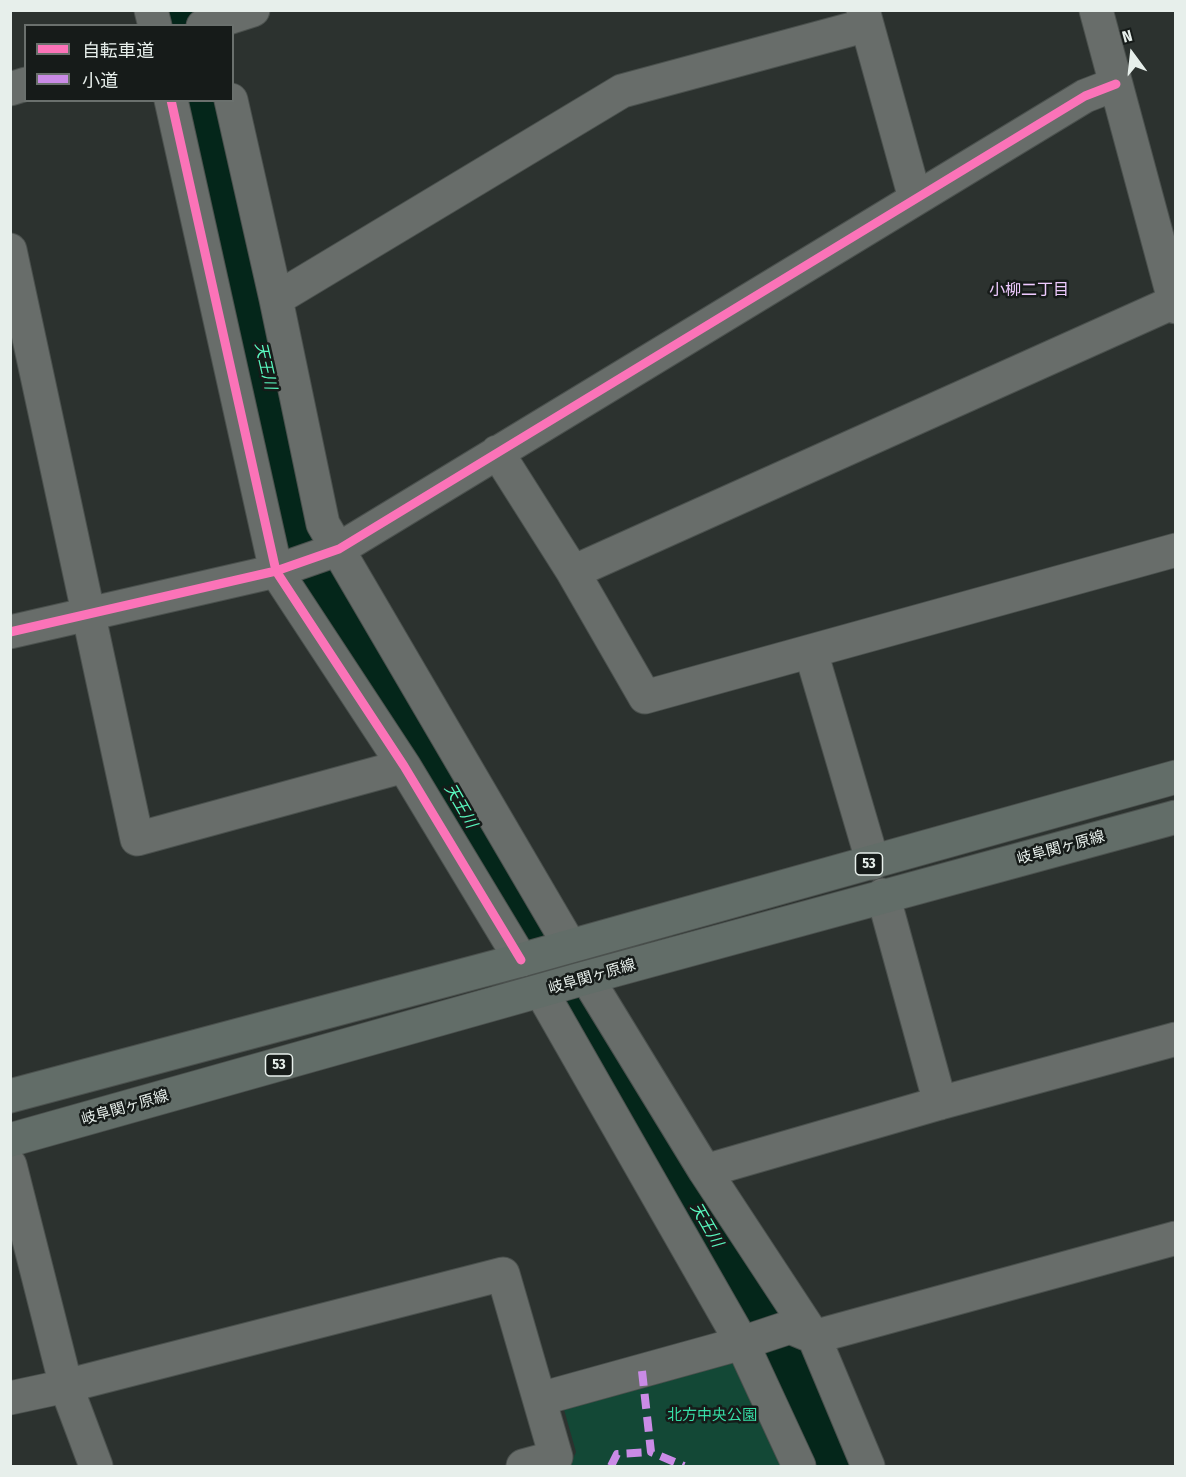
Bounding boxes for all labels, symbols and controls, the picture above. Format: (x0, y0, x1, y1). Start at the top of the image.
legend (24, 24, 234, 102)
north arrow (1102, 24, 1162, 84)
text: N (1120, 26, 1134, 47)
text: 自転車道 (82, 40, 154, 62)
text: 小道 (82, 70, 118, 92)
district label: 小柳二丁目 (989, 281, 1069, 301)
water label: 天王川 (250, 340, 280, 392)
water label: 天王川 (440, 780, 480, 832)
street label: 岐阜関ヶ原線 (1015, 828, 1107, 868)
road number: 53 (856, 853, 882, 875)
street label: 岐阜関ヶ原線 (546, 956, 638, 998)
road number: 53 (266, 1054, 292, 1076)
street label: 岐阜関ヶ原線 (79, 1087, 171, 1129)
water label: 天王川 (686, 1199, 726, 1251)
park label: 北方中央公園 (667, 1407, 757, 1425)

